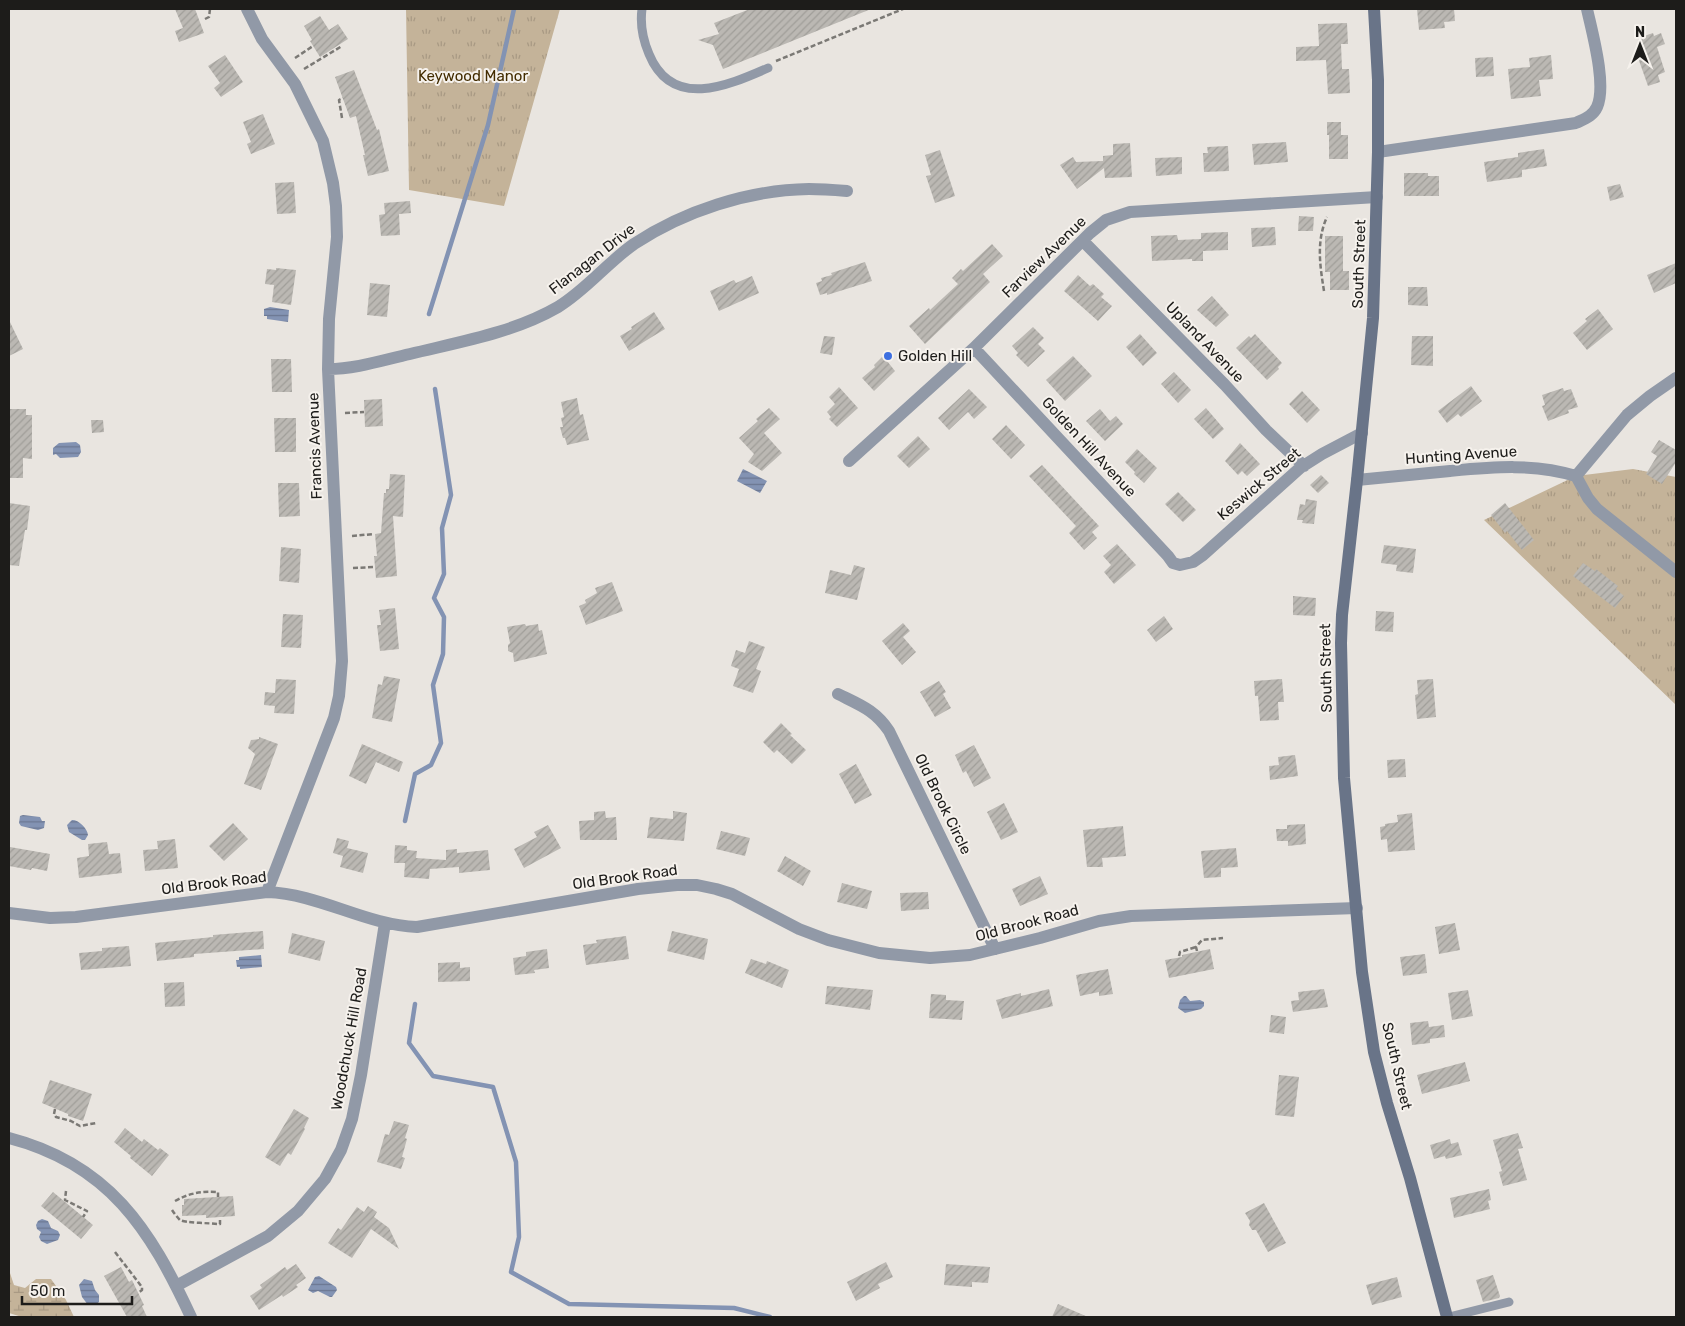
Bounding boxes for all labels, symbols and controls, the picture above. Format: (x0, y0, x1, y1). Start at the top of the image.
north arrow (1615, 20, 1665, 70)
text: N (1635, 24, 1645, 41)
park label: Keywood Manor (418, 67, 528, 85)
street label: Farview Avenue (998, 212, 1090, 302)
street label: South Street (1348, 219, 1370, 309)
street label: Flanagan Drive (545, 220, 639, 298)
street label: Upland Avenue (1162, 298, 1248, 386)
place label: Golden Hill (898, 347, 972, 365)
marker: Golden Hill (882, 350, 894, 362)
street label: Francis Avenue (304, 392, 326, 500)
street label: Golden Hill Avenue (1038, 393, 1140, 501)
street label: Hunting Avenue (1404, 442, 1518, 468)
street label: Keswick Street (1214, 444, 1304, 524)
street label: South Street (1316, 623, 1336, 713)
street label: Old Brook Circle (911, 751, 975, 857)
street label: Old Brook Road (571, 861, 679, 893)
street label: Old Brook Road (160, 868, 268, 898)
street label: Old Brook Road (973, 901, 1081, 945)
street label: Woodchuck Hill Road (328, 966, 370, 1112)
street label: South Street (1378, 1021, 1416, 1112)
scale bar (22, 1274, 132, 1306)
text: 50 m (30, 1282, 65, 1300)

